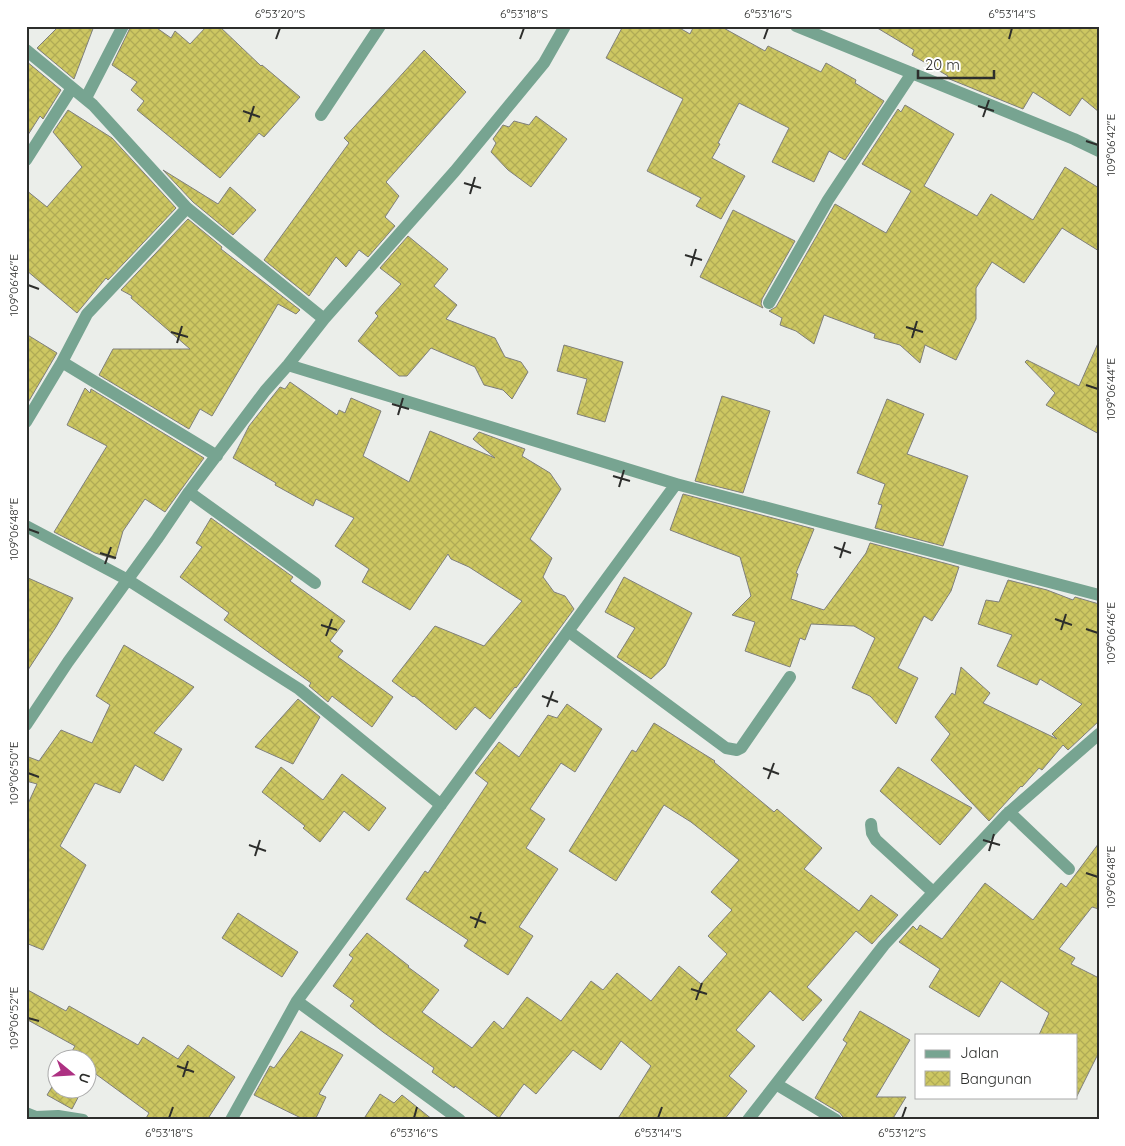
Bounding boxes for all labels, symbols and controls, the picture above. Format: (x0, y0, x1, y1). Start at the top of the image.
text: 6°53'20"S (255, 6, 306, 21)
text: 6°53'18"S (500, 6, 548, 21)
text: 6°53'16"S (744, 6, 792, 21)
text: 6°53'14"S (988, 6, 1036, 21)
scale bar (918, 48, 994, 80)
text: 20 m (925, 55, 960, 74)
text: 109°06'42"E (1103, 114, 1118, 176)
text: 109°06'46"E (6, 254, 21, 316)
text: 109°06'44"E (1103, 358, 1118, 420)
text: 109°06'48"E (6, 498, 21, 560)
text: 109°06'46"E (1103, 602, 1118, 664)
text: 109°06'50"E (6, 741, 21, 805)
text: 109°06'48"E (1103, 846, 1118, 908)
text: 109°06'52"E (6, 986, 21, 1049)
legend (915, 1034, 1078, 1098)
text: Jalan (960, 1043, 999, 1062)
north arrow (48, 1048, 98, 1098)
text: Bangunan (960, 1069, 1032, 1088)
text: U (74, 1071, 94, 1085)
text: 6°53'18"S (145, 1125, 193, 1140)
text: 6°53'16"S (390, 1125, 438, 1140)
text: 6°53'14"S (634, 1125, 682, 1140)
text: 6°53'12"S (878, 1125, 926, 1140)

